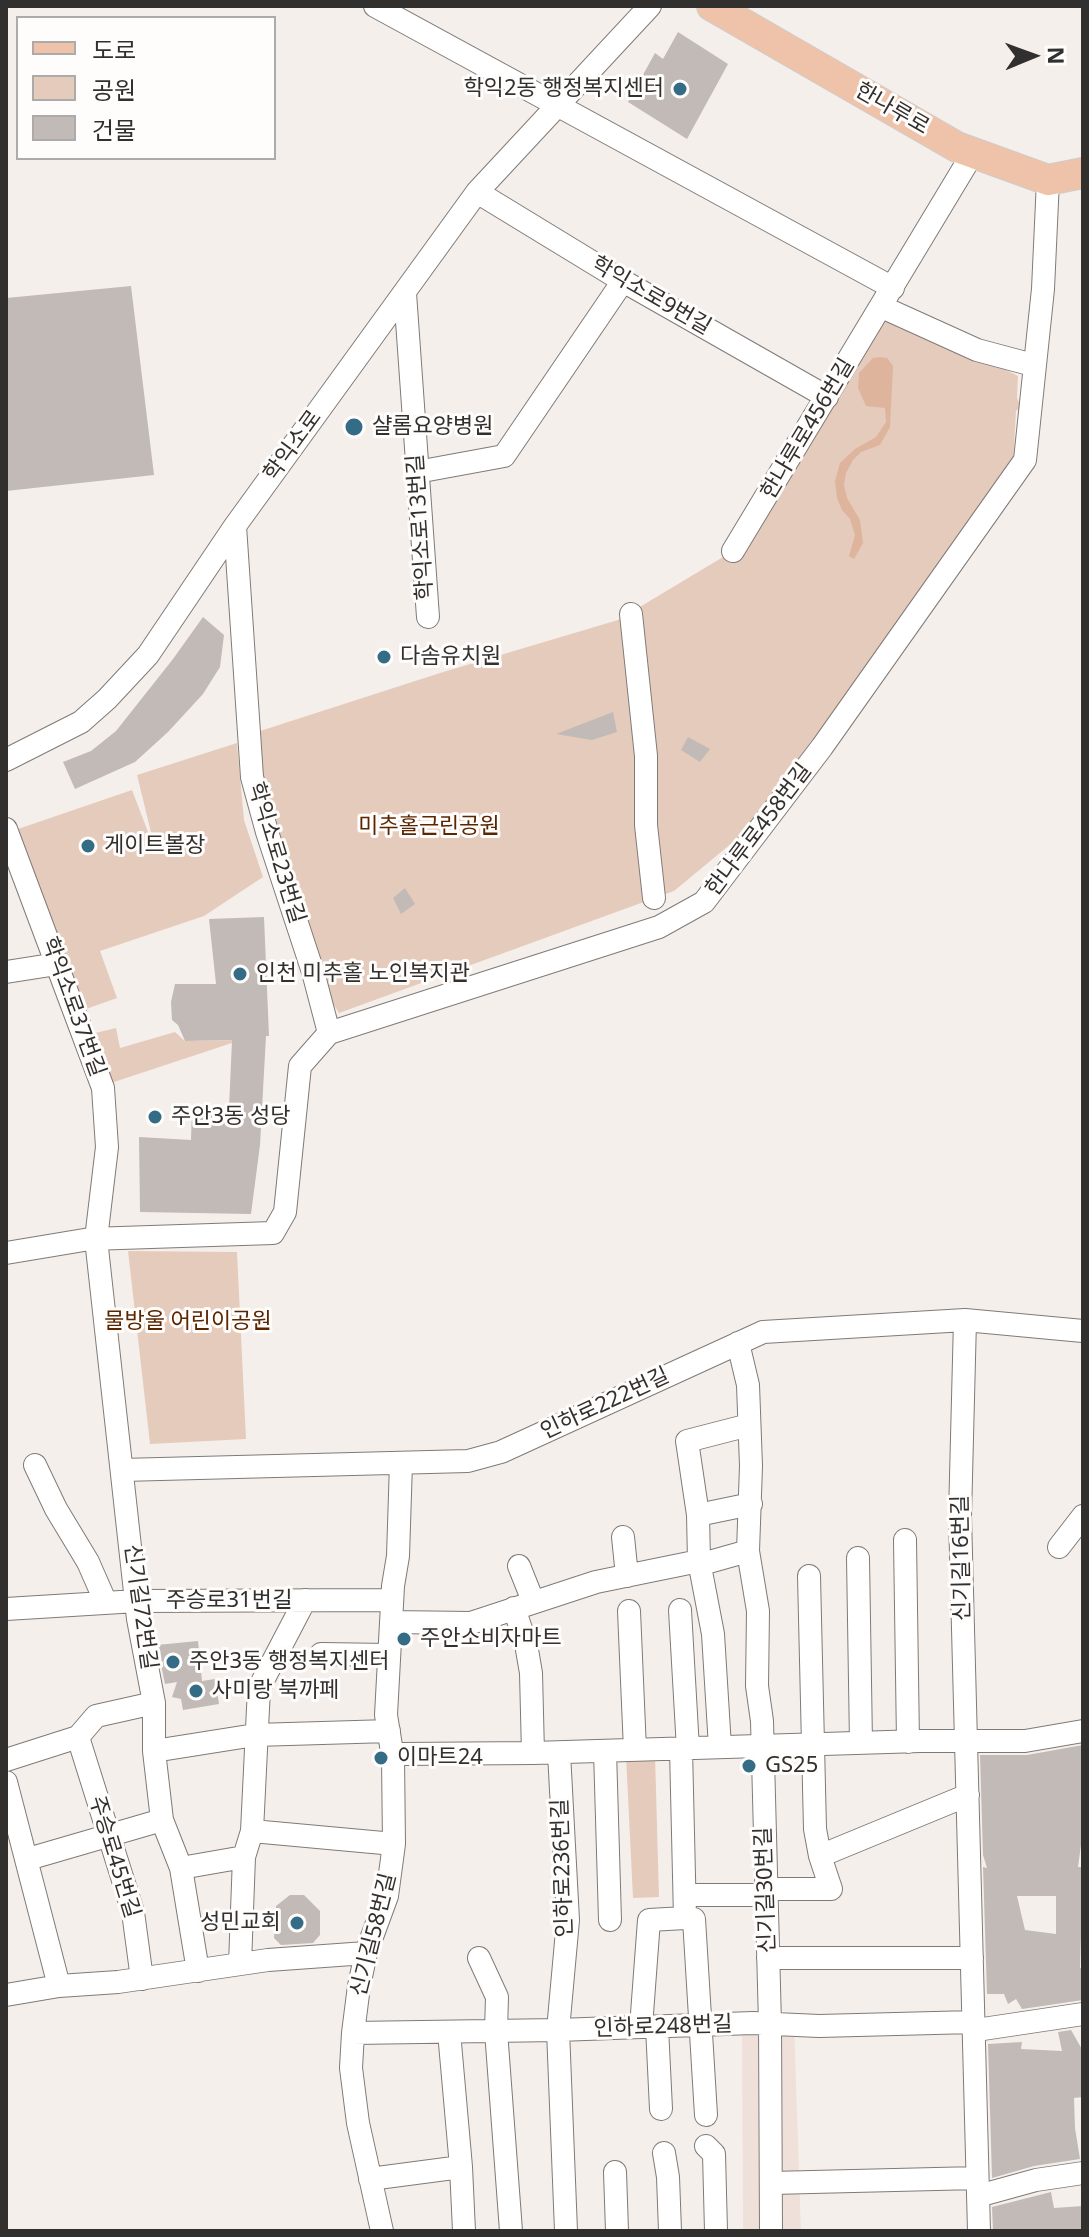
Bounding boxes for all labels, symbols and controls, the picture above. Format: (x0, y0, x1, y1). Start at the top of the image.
legend (16, 16, 276, 160)
north arrow (993, 16, 1073, 96)
text: 도로 (92, 33, 136, 66)
text: N (1042, 46, 1072, 65)
text: 공원 (92, 73, 136, 106)
place label: 학익2동 행정복지센터 (464, 76, 664, 102)
street label: 한나루로 (850, 77, 934, 141)
marker: 학익2동 행정복지센터 (671, 80, 689, 98)
text: 건물 (92, 113, 136, 146)
street label: 학익소로9번길 (586, 251, 716, 341)
street label: 한나루로456번길 (756, 354, 860, 504)
street label: 학익소로 (259, 405, 327, 487)
place label: 샬롬요양병원 (372, 414, 493, 440)
marker: 샬롬요양병원 (343, 416, 365, 438)
street label: 학익소로13번길 (403, 453, 439, 601)
place label: 다솜유치원 (400, 644, 501, 670)
marker: 다솜유치원 (375, 648, 393, 666)
street label: 한나루로458번길 (701, 758, 817, 902)
street label: 학익소로23번길 (242, 779, 310, 927)
park label: 미추홀근린공원 (358, 814, 500, 840)
place label: 게이트볼장 (104, 833, 205, 859)
marker: 게이트볼장 (79, 837, 97, 855)
street label: 학익소로37번길 (36, 934, 110, 1080)
place label: 인천 미추홀 노인복지관 (256, 961, 470, 987)
marker: 인천 미추홀 노인복지관 (231, 965, 249, 983)
place label: 주안3동 성당 (171, 1104, 291, 1130)
marker: 주안3동 성당 (146, 1108, 164, 1126)
park label: 물방울 어린이공원 (104, 1309, 272, 1335)
street label: 인하로222번길 (536, 1363, 674, 1445)
street label: 신기길16번길 (948, 1495, 976, 1621)
street label: 신기길72번길 (118, 1543, 162, 1671)
street label: 주승로31번길 (166, 1588, 292, 1614)
place label: 주안소비자마트 (420, 1626, 562, 1652)
marker: 주안소비자마트 (395, 1630, 413, 1648)
place label: 주안3동 행정복지센터 (189, 1649, 389, 1675)
marker: 주안3동 행정복지센터 (164, 1653, 182, 1671)
place label: 사미랑 북까페 (212, 1678, 339, 1704)
marker: 사미랑 북까페 (187, 1682, 205, 1700)
place label: 이마트24 (397, 1745, 483, 1771)
marker: 이마트24 (372, 1749, 390, 1767)
place label: GS25 (765, 1753, 818, 1779)
marker: GS25 (740, 1757, 758, 1775)
street label: 주승로45번길 (83, 1793, 145, 1921)
street label: 인하로236번길 (547, 1798, 579, 1938)
street label: 신기길30번길 (751, 1826, 781, 1954)
street label: 신기길58번길 (346, 1870, 402, 2000)
place label: 성민교회 (200, 1910, 281, 1936)
marker: 성민교회 (288, 1914, 306, 1932)
street label: 인하로248번길 (593, 2011, 733, 2043)

